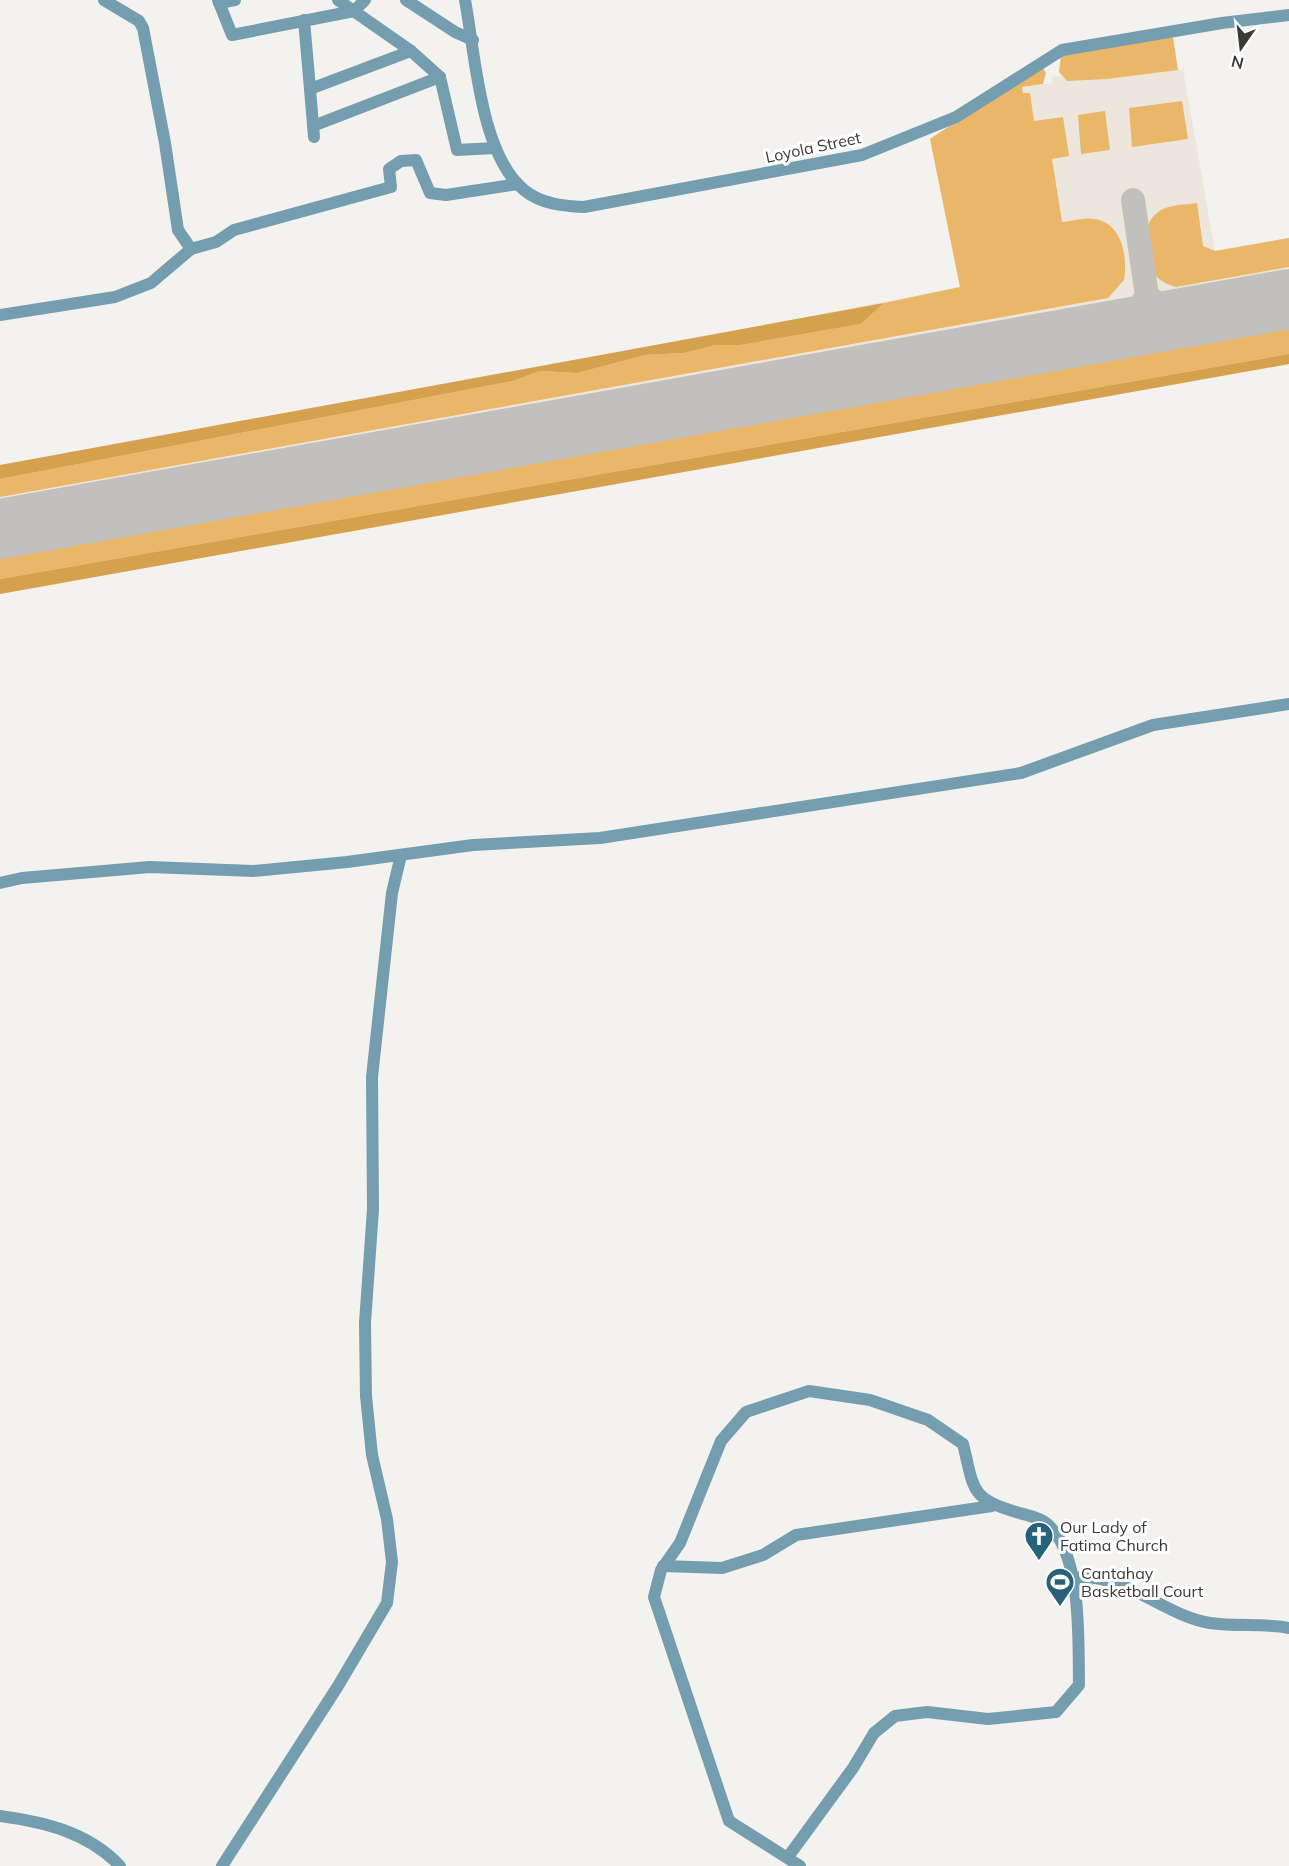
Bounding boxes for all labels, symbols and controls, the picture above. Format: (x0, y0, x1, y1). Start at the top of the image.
north arrow (1211, 18, 1271, 78)
text: N (1229, 51, 1246, 74)
street label: Loyola Street (763, 127, 863, 167)
place label: Our Lady of Fatima Church (1060, 1517, 1168, 1555)
church icon: Our Lady of Fatima Church (1023, 1520, 1055, 1562)
place label: Cantahay Basketball Court (1081, 1563, 1204, 1601)
sports icon: Cantahay Basketball Court (1044, 1566, 1076, 1608)

